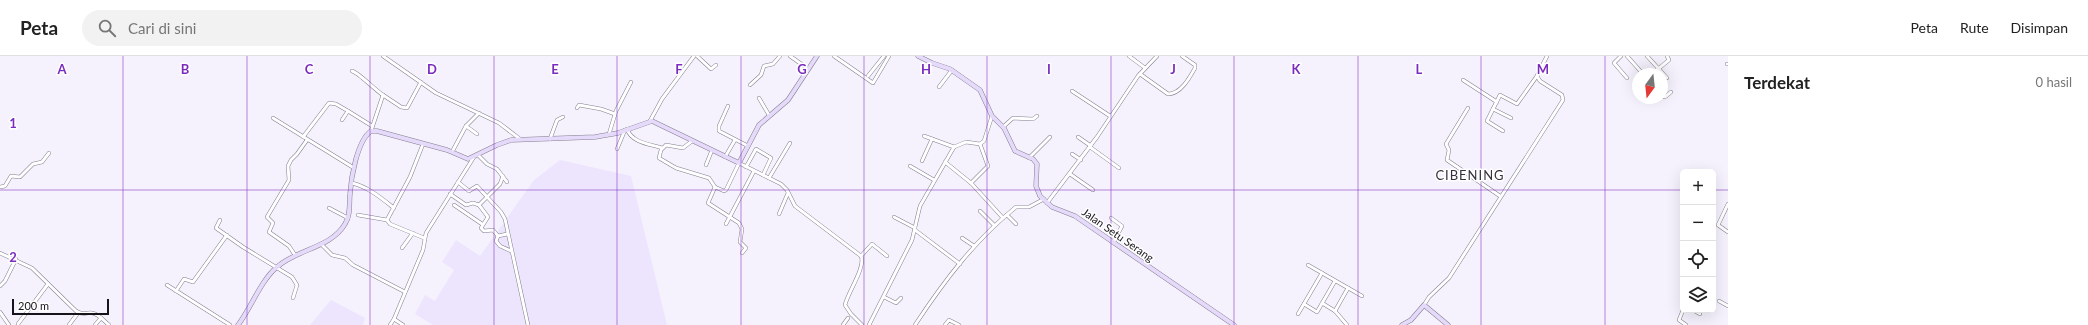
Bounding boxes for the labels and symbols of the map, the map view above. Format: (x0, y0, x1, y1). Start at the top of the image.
text: A (56, 61, 67, 77)
text: B (181, 61, 190, 77)
text: C (305, 61, 314, 77)
text: D (427, 61, 437, 77)
text: E (551, 61, 559, 77)
text: F (675, 61, 683, 77)
text: G (797, 61, 807, 77)
text: H (921, 61, 931, 77)
text: I (1047, 61, 1051, 77)
text: J (1170, 61, 1176, 77)
text: K (1292, 61, 1302, 77)
text: L (1416, 61, 1423, 77)
text: M (1537, 61, 1549, 77)
north arrow (1632, 68, 1668, 104)
text: 1 (9, 115, 17, 131)
district label: CIBENING (1435, 167, 1505, 183)
street label: Jalan Setu Serang (1080, 205, 1157, 264)
text: 2 (9, 249, 17, 265)
scale bar (12, 297, 109, 316)

